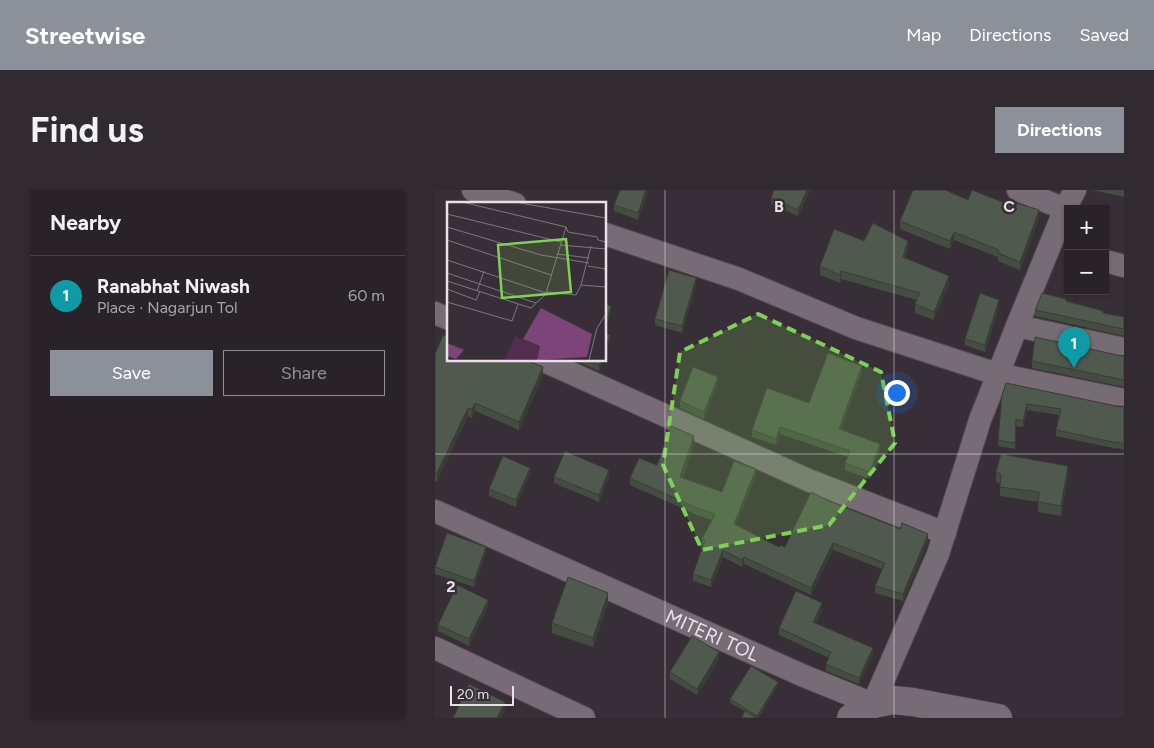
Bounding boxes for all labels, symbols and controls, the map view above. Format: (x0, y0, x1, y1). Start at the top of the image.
text: Streetwise (25, 21, 145, 50)
text: Map (906, 24, 941, 46)
text: Directions (969, 24, 1051, 46)
text: Saved (1079, 24, 1129, 46)
button: Directions (995, 107, 1124, 153)
text: Find us (30, 109, 144, 151)
text: B (774, 197, 784, 216)
text: C (1003, 197, 1015, 216)
inset map (447, 202, 606, 361)
map controls (1064, 205, 1109, 295)
button: + (1064, 205, 1109, 250)
text: Nearby (50, 210, 121, 235)
button: − (1064, 250, 1109, 295)
text: Ranabhat Niwash (97, 275, 250, 298)
text: 1 (63, 286, 69, 305)
text: 60 m (348, 286, 385, 305)
text: Place · Nagarjun Tol (97, 298, 238, 317)
pin: 1 (1058, 327, 1090, 368)
button: Save (50, 350, 213, 396)
button: Share (223, 350, 385, 396)
your location (884, 380, 910, 406)
text: 2 (446, 577, 456, 596)
street label: MITERI TOL (662, 605, 763, 666)
scale bar (450, 683, 514, 706)
text: 20 m (457, 686, 489, 703)

